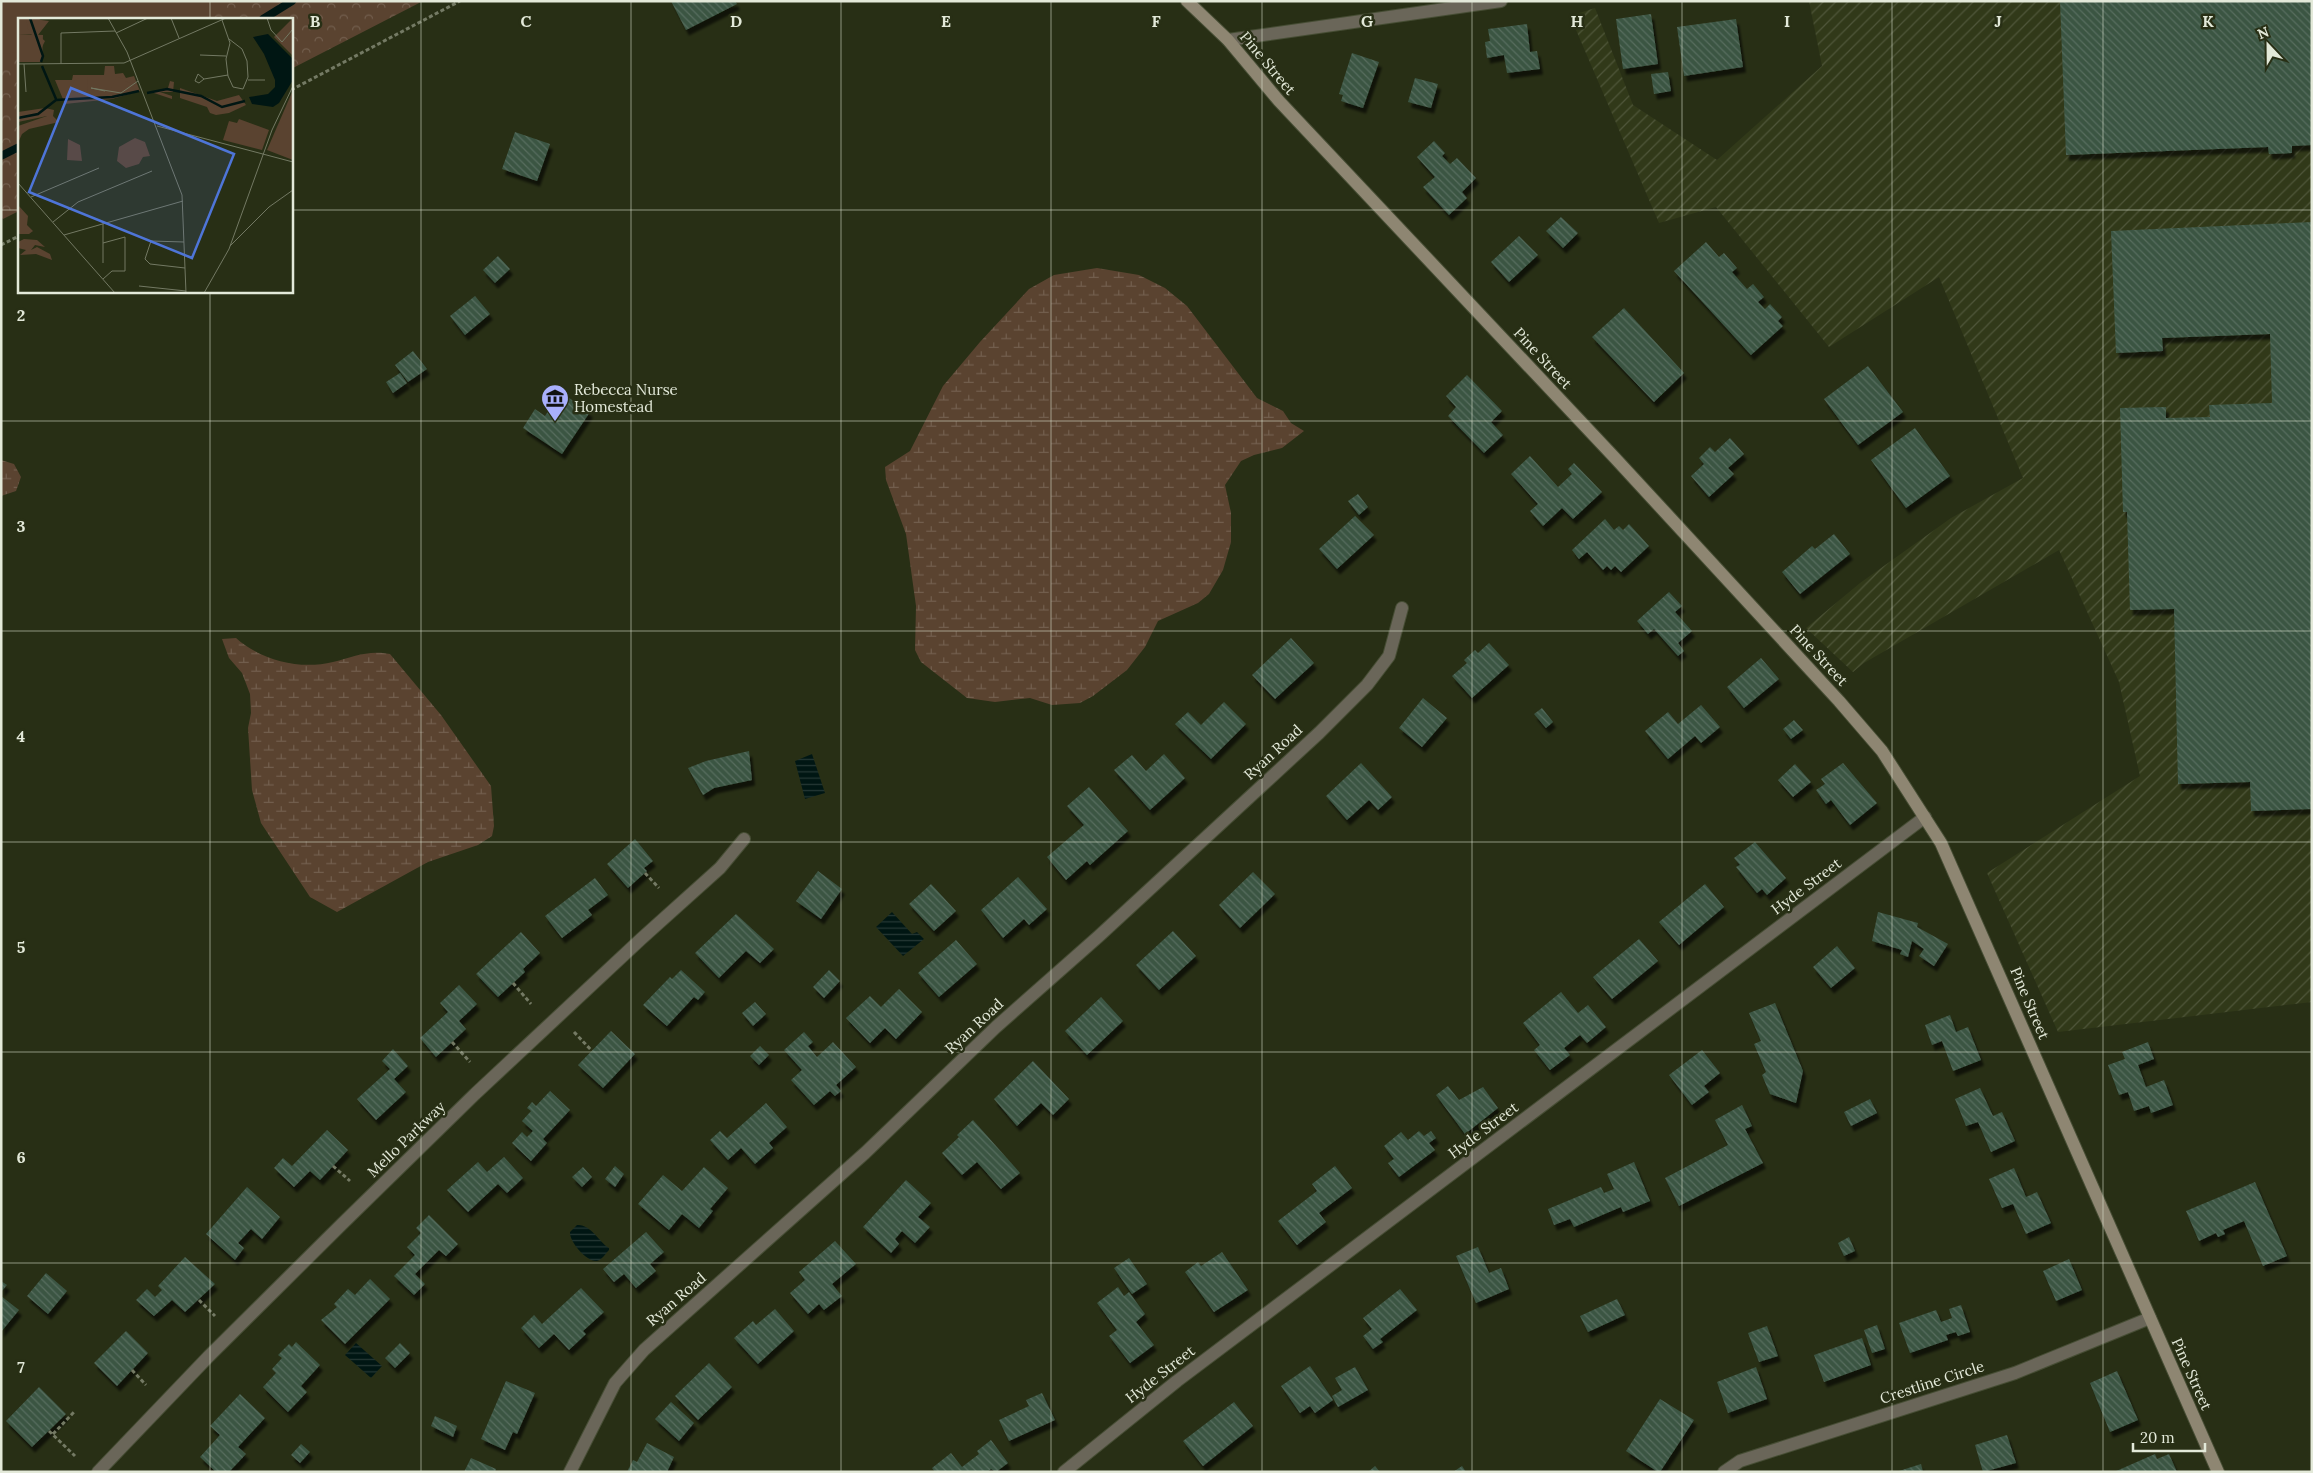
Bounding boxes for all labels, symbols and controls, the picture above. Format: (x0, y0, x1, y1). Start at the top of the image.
text: B (310, 11, 321, 31)
text: C (520, 11, 532, 31)
text: D (730, 11, 742, 31)
text: E (941, 11, 951, 31)
text: F (1151, 11, 1161, 31)
text: G (1361, 11, 1373, 31)
text: H (1571, 11, 1584, 31)
text: I (1784, 11, 1790, 31)
text: J (1994, 11, 2002, 31)
text: K (2202, 11, 2214, 31)
inset map (18, 18, 292, 292)
north arrow (2243, 20, 2293, 70)
text: N (2255, 23, 2272, 43)
street label: Pine Street (1236, 27, 1300, 99)
text: 2 (17, 305, 25, 325)
street label: Pine Street (1510, 323, 1576, 393)
place label: Rebecca Nurse Homestead (574, 380, 678, 416)
museum icon: Rebecca Nurse Homestead (540, 383, 570, 422)
text: 3 (17, 516, 26, 536)
street label: Pine Street (1786, 620, 1852, 690)
street label: Ryan Road (1240, 720, 1306, 784)
text: 4 (17, 726, 26, 746)
street label: Hyde Street (1767, 853, 1845, 919)
text: 5 (17, 937, 26, 957)
street label: Pine Street (2006, 964, 2054, 1042)
street label: Ryan Road (941, 994, 1007, 1058)
street label: Mello Parkway (363, 1097, 449, 1181)
street label: Hyde Street (1444, 1097, 1522, 1163)
text: 6 (16, 1147, 26, 1167)
street label: Ryan Road (642, 1268, 710, 1330)
street label: Pine Street (2168, 1335, 2216, 1413)
street label: Hyde Street (1122, 1341, 1199, 1407)
street label: Crestline Circle (1877, 1356, 1987, 1408)
text: 7 (17, 1357, 25, 1377)
scale bar (2133, 1420, 2206, 1452)
text: 20 m (2140, 1428, 2175, 1447)

